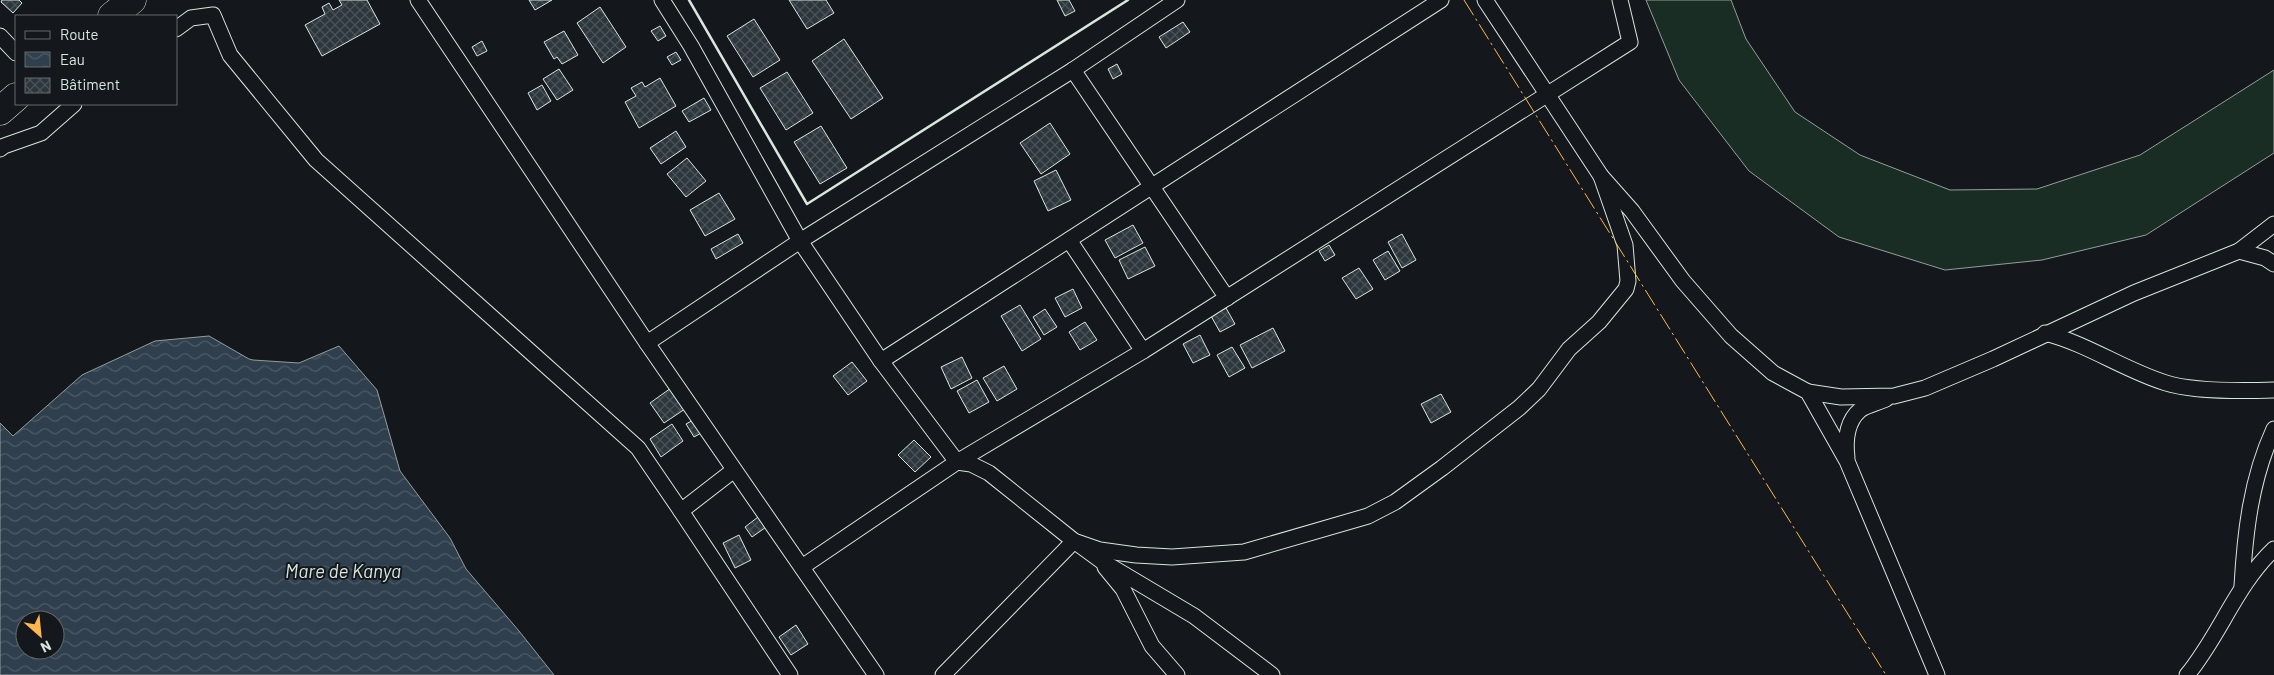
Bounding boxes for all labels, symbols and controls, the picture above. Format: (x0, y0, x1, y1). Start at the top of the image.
legend (15, 15, 178, 105)
text: Route (60, 25, 99, 43)
text: Eau (60, 50, 85, 68)
text: Bâtiment (60, 75, 120, 93)
water label: Mare de Kanya (285, 559, 401, 582)
north arrow (15, 610, 65, 660)
text: N (38, 637, 54, 657)

